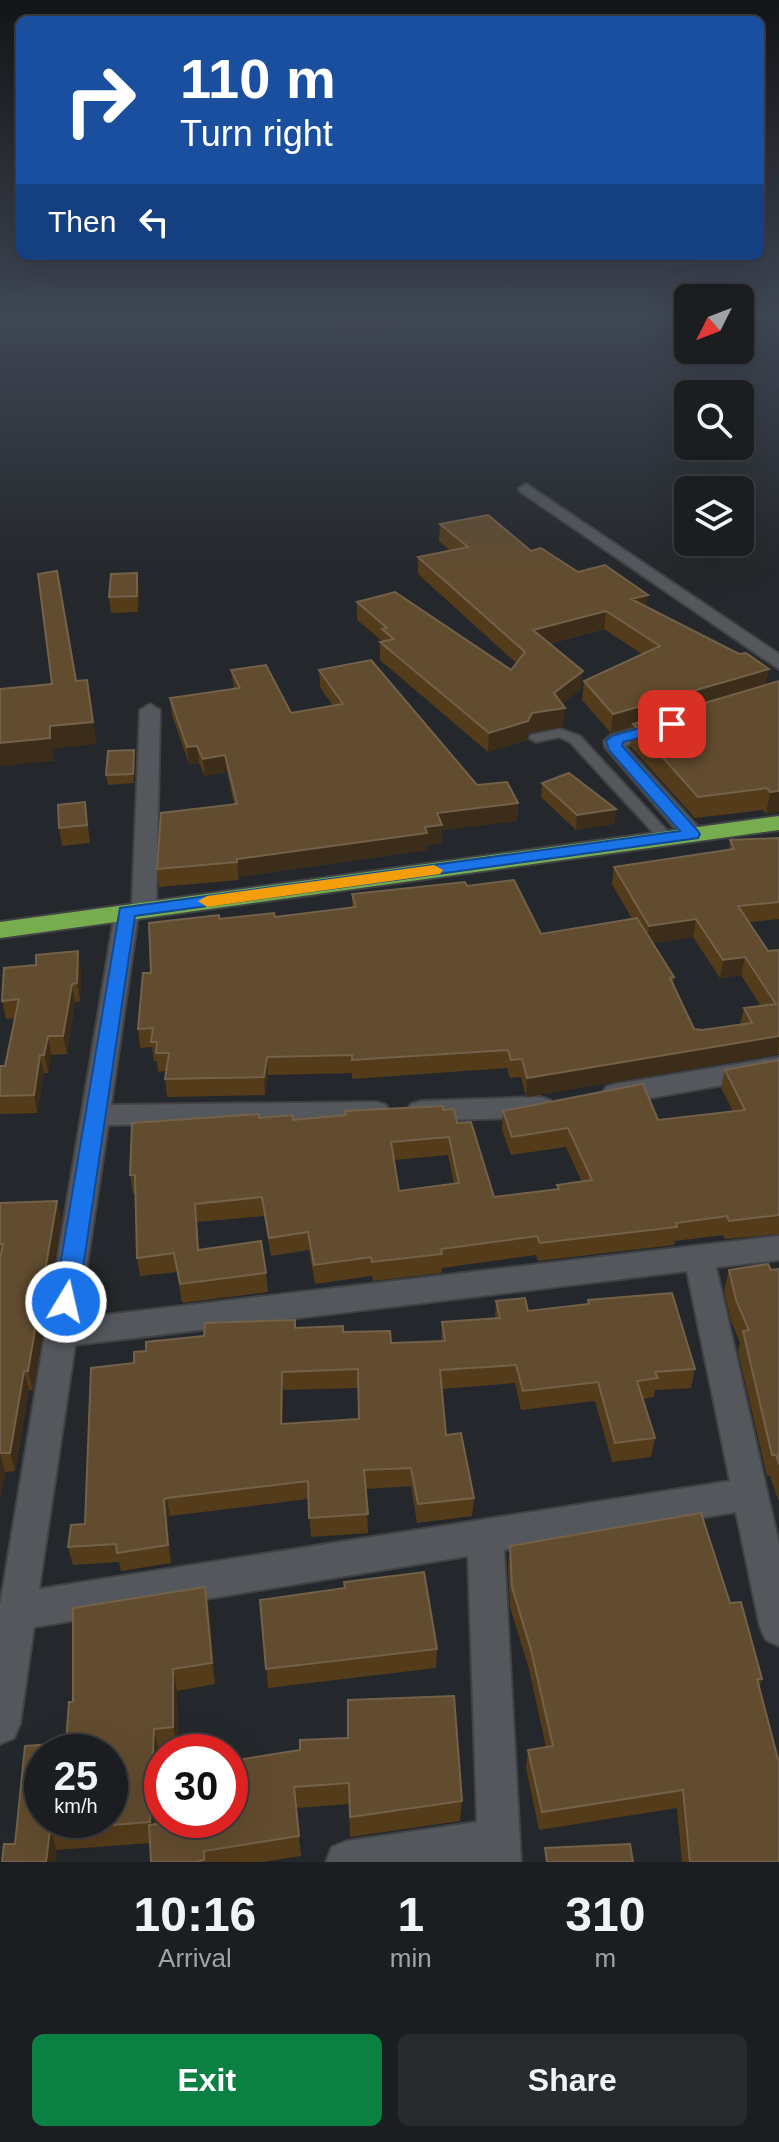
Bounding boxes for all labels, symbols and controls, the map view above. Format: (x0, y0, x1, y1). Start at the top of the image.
text: 110 m (180, 47, 336, 110)
icon: right (48, 48, 152, 152)
text: Turn right (180, 113, 333, 154)
icon: left (132, 200, 176, 244)
text: Then (48, 205, 116, 238)
north arrow (674, 284, 754, 364)
map controls (674, 284, 754, 556)
button: search (674, 380, 754, 460)
button: layers (674, 476, 754, 556)
pin (638, 690, 706, 758)
icon: arrive (650, 702, 694, 746)
position arrow (24, 1260, 108, 1344)
speed limit sign: 30 (144, 1734, 248, 1838)
text: 25 (54, 1754, 98, 1798)
text: km/h (54, 1795, 98, 1817)
text: 10:16 (134, 1888, 256, 1941)
text: 1 (397, 1888, 424, 1941)
text: 310 (565, 1888, 645, 1941)
text: Arrival (158, 1943, 232, 1973)
text: min (390, 1943, 432, 1973)
text: m (595, 1943, 616, 1973)
button: Exit (32, 2034, 382, 2126)
button: Share (398, 2034, 747, 2126)

